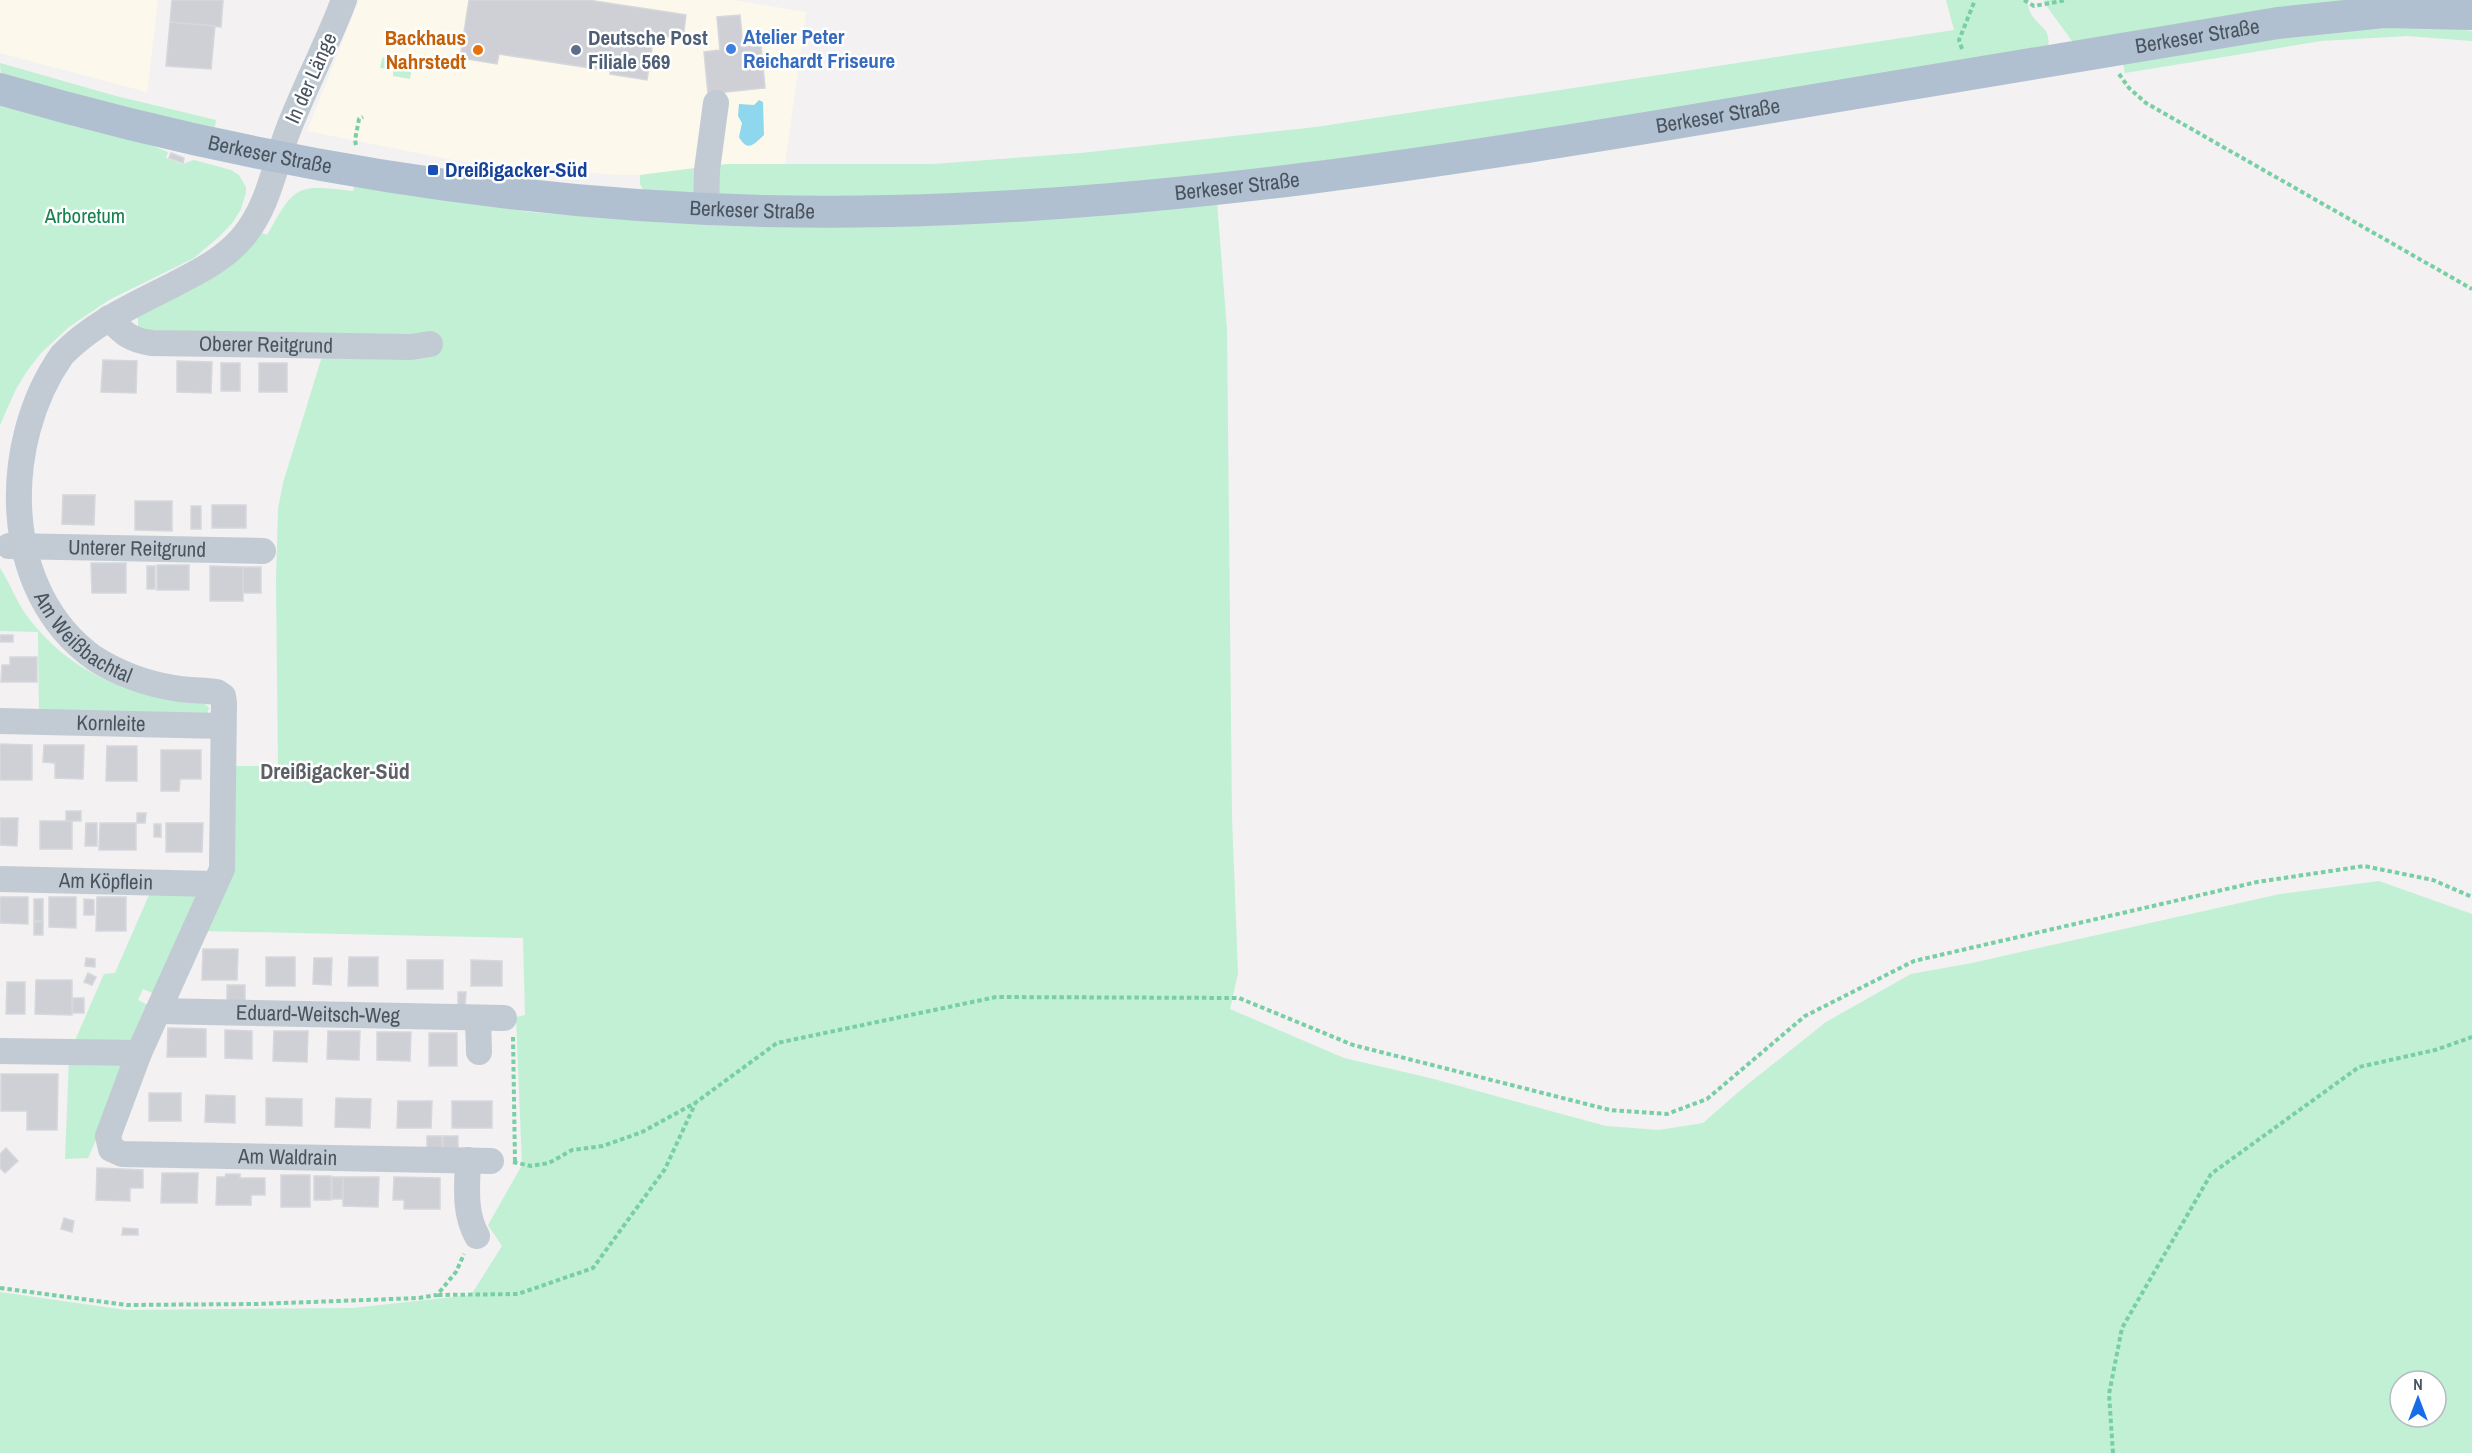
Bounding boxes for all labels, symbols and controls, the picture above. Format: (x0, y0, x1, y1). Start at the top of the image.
street label: Berkeser Straße (2133, 11, 2262, 60)
place label: Atelier Peter Reichardt Friseure (743, 22, 895, 75)
place label: Backhaus Nahrstedt (385, 23, 466, 76)
place label: Deutsche Post Filiale 569 (588, 23, 708, 76)
street label: In der Länge (278, 28, 343, 128)
marker: Atelier Peter Reichardt Friseure (724, 42, 738, 56)
marker: Backhaus Nahrstedt (471, 43, 485, 57)
marker: Deutsche Post Filiale 569 (569, 43, 583, 57)
street label: Berkeser Straße (1654, 91, 1782, 140)
street label: Berkeser Straße (206, 128, 334, 181)
place label: Dreißigacker-Süd (445, 155, 588, 184)
marker: Dreißigacker-Süd (426, 163, 440, 177)
street label: Berkeser Straße (1173, 164, 1301, 207)
street label: Berkeser Straße (689, 193, 815, 226)
park label: Arboretum (44, 201, 125, 230)
street label: Oberer Reitgrund (199, 329, 333, 360)
street label: Unterer Reitgrund (68, 532, 206, 564)
street label: Am Weißbachtal (27, 585, 137, 690)
street label: Kornleite (76, 708, 146, 738)
district label: Dreißigacker-Süd (260, 756, 410, 786)
street label: Am Köpflein (58, 865, 153, 897)
street label: Eduard-Weitsch-Weg (236, 998, 401, 1030)
street label: Am Waldrain (237, 1141, 337, 1172)
north arrow (2388, 1369, 2448, 1429)
text: N (2413, 1373, 2423, 1395)

